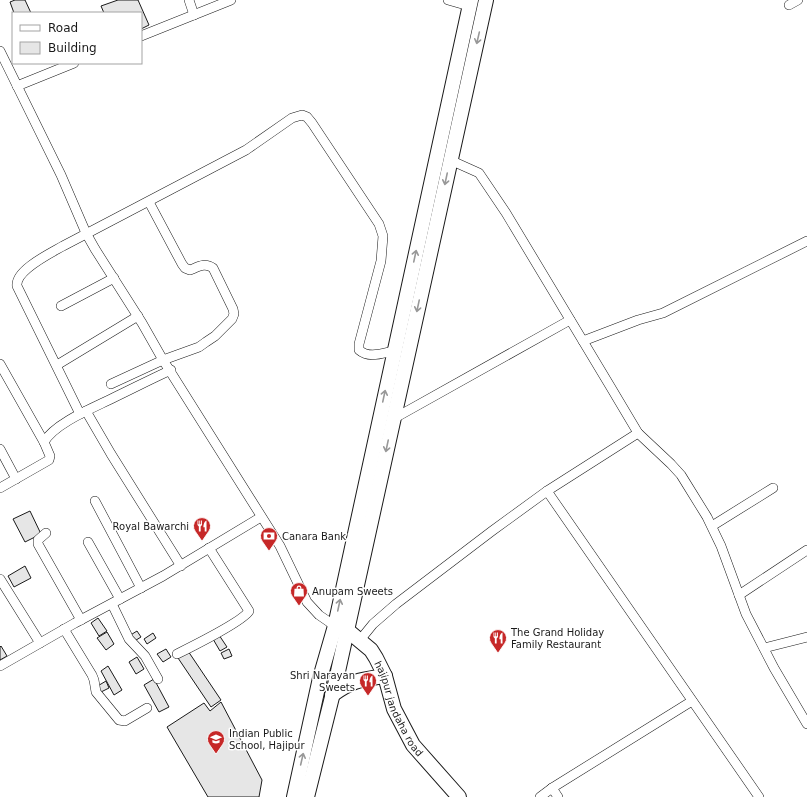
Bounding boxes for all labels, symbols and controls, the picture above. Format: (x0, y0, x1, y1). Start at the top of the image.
legend (12, 12, 142, 64)
text: Road (48, 21, 78, 35)
one-way arrow (473, 31, 481, 44)
text: Building (48, 41, 97, 55)
one-way arrow (442, 172, 450, 185)
one-way arrow (412, 249, 420, 262)
one-way arrow (414, 299, 422, 312)
one-way arrow (381, 390, 389, 403)
one-way arrow (383, 439, 391, 452)
restaurant icon: Royal Bawarchi (192, 516, 212, 541)
place label: Royal Bawarchi (113, 521, 189, 532)
bank icon: Canara Bank (259, 526, 279, 551)
place label: Canara Bank (282, 531, 346, 542)
shop icon: Anupam Sweets (289, 581, 309, 606)
place label: Anupam Sweets (312, 586, 393, 597)
one-way arrow (336, 599, 344, 612)
place label: The Grand Holiday Family Restaurant (510, 627, 604, 650)
restaurant icon: The Grand Holiday Family Restaurant (488, 628, 508, 653)
street label: hajipur jandaha road (373, 659, 426, 758)
place label: Shri Narayan Sweets (290, 670, 355, 693)
restaurant icon: Shri Narayan Sweets (358, 671, 378, 696)
place label: Indian Public School, Hajipur (229, 728, 305, 751)
school or university icon: Indian Public School, Hajipur (206, 729, 226, 754)
one-way arrow (299, 753, 306, 766)

